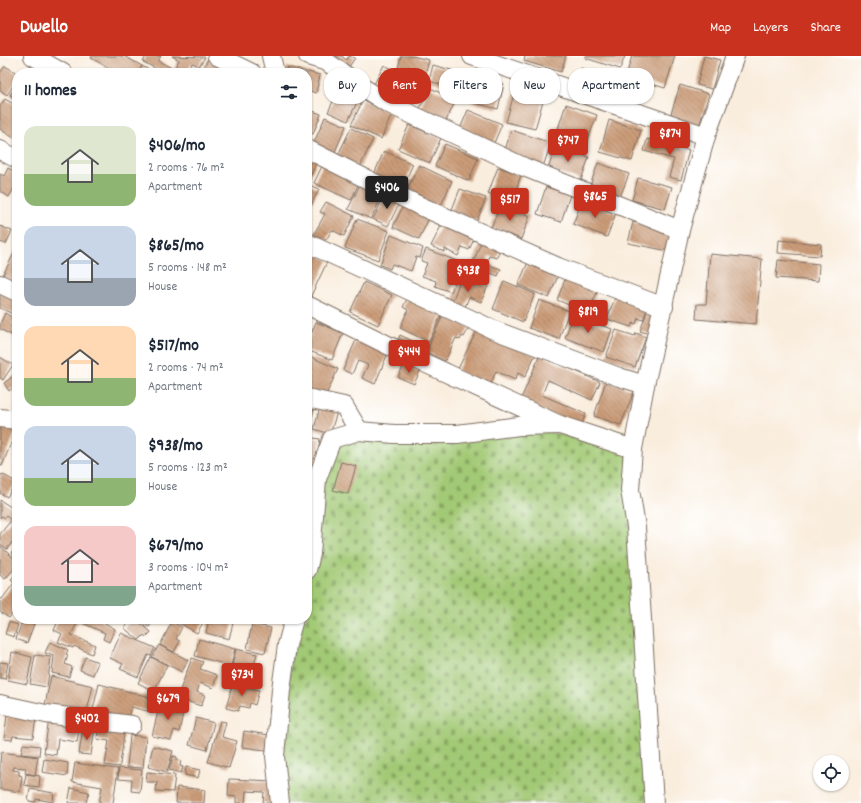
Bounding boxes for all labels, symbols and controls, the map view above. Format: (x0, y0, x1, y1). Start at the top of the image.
text: Dwello (20, 15, 68, 42)
text: Map (710, 18, 731, 38)
text: Layers (753, 18, 788, 38)
text: Share (810, 18, 841, 38)
chip: Buy (324, 68, 370, 104)
chip: Rent (378, 68, 431, 104)
chip: Filters (439, 68, 502, 104)
chip: New (510, 68, 560, 104)
chip: Apartment (568, 68, 654, 104)
text: 11 homes (24, 80, 77, 104)
icon: filters (278, 81, 300, 103)
pin: $874 (646, 122, 694, 156)
text: $874 (659, 125, 681, 144)
pin: $747 (544, 129, 592, 163)
text: $747 (557, 132, 579, 151)
text: $406/mo (148, 135, 205, 159)
icon: home (56, 142, 104, 190)
text: 2 rooms · 76 m² (148, 159, 224, 178)
pin: $406 (363, 176, 411, 210)
text: Apartment (148, 178, 202, 197)
text: $406 (374, 179, 400, 198)
pin: $865 (571, 185, 619, 219)
pin: $517 (486, 188, 534, 222)
text: $865 (583, 188, 607, 207)
text: $517 (500, 191, 520, 210)
text: $865/mo (148, 235, 204, 259)
icon: home (56, 242, 104, 290)
text: 5 rooms · 148 m² (148, 259, 227, 278)
pin: $938 (444, 259, 492, 293)
text: $938 (456, 262, 480, 281)
text: House (148, 278, 177, 297)
pin: $819 (564, 300, 612, 334)
text: $819 (578, 303, 598, 322)
text: $517/mo (148, 335, 199, 359)
pin: $444 (385, 340, 433, 374)
icon: home (56, 342, 104, 390)
text: $444 (398, 343, 420, 362)
text: 2 rooms · 74 m² (148, 359, 223, 378)
text: Apartment (148, 378, 202, 397)
text: $938/mo (148, 435, 203, 459)
icon: home (56, 442, 104, 490)
text: 5 rooms · 123 m² (148, 459, 228, 478)
text: House (148, 478, 177, 497)
text: $679/mo (148, 535, 203, 559)
icon: home (56, 542, 104, 590)
text: 3 rooms · 104 m² (148, 559, 228, 578)
text: Apartment (148, 578, 202, 597)
pin: $734 (218, 663, 266, 697)
text: $734 (231, 666, 253, 685)
pin: $679 (144, 687, 192, 721)
text: $679 (156, 690, 180, 709)
pin: $402 (63, 707, 111, 741)
text: $402 (75, 710, 99, 729)
map controls (813, 755, 849, 791)
button: locate (813, 755, 849, 791)

